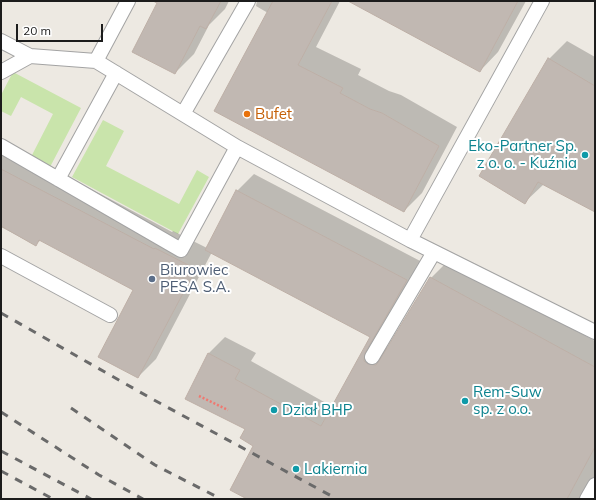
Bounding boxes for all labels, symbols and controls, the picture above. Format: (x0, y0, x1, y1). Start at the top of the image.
scale bar (18, 16, 105, 42)
text: 20 m (23, 23, 51, 38)
place label: Bufet (255, 105, 292, 123)
marker: Bufet (242, 109, 252, 119)
place label: Eko-Partner Sp. z o. o. - Kuźnia (468, 137, 577, 172)
marker: Eko-Partner Sp. z o. o. - Kuźnia (580, 150, 590, 160)
place label: Biurowiec PESA S.A. (160, 261, 230, 296)
marker: Biurowiec PESA S.A. (147, 274, 157, 284)
place label: Rem-Suw sp. z o.o. (473, 383, 542, 418)
marker: Rem-Suw sp. z o.o. (460, 396, 470, 406)
place label: Dział BHP (282, 401, 352, 419)
marker: Dział BHP (269, 405, 279, 415)
place label: Lakiernia (304, 460, 367, 478)
marker: Lakiernia (291, 464, 301, 474)

